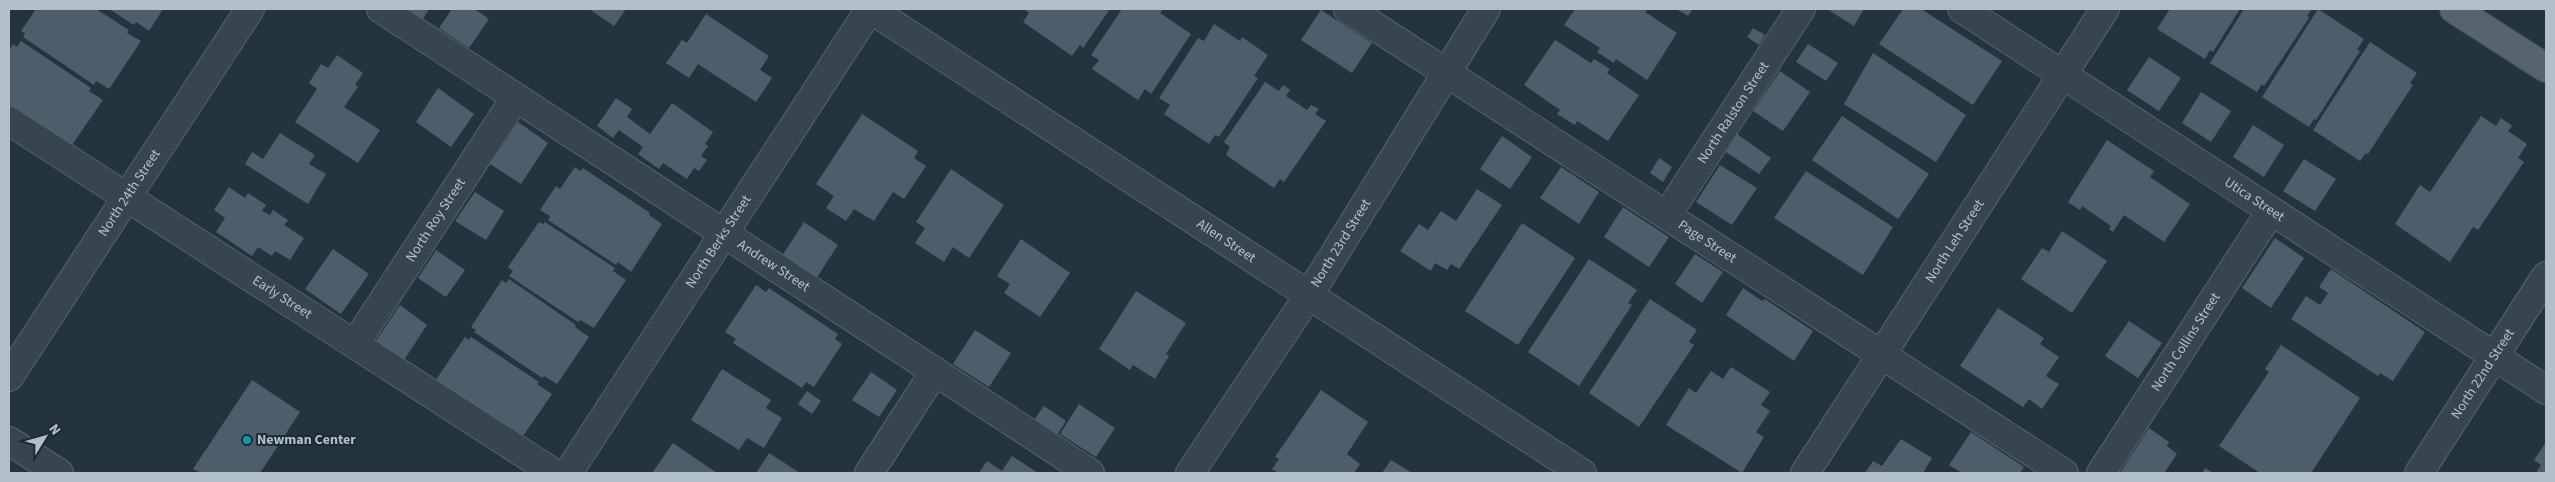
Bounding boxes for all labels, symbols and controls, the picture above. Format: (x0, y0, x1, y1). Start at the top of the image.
street label: North Ralston Street (1693, 57, 1774, 168)
street label: North 24th Street (94, 145, 166, 241)
street label: Utica Street (2220, 173, 2289, 227)
street label: North Roy Street (401, 174, 471, 266)
street label: North Berks Street (681, 191, 756, 292)
street label: North 23rd Street (1306, 195, 1376, 291)
street label: North Leh Street (1920, 195, 1989, 287)
street label: Allen Street (1192, 214, 1260, 268)
street label: Page Street (1674, 215, 1741, 268)
street label: Andrew Street (733, 235, 814, 297)
street label: Early Street (248, 271, 316, 324)
street label: North Collins Street (2146, 289, 2226, 396)
street label: North 22nd Street (2446, 324, 2520, 423)
north arrow (20, 412, 70, 462)
text: N (44, 420, 65, 440)
place label: Newman Center (257, 430, 356, 450)
marker: Newman Center (241, 434, 253, 446)

